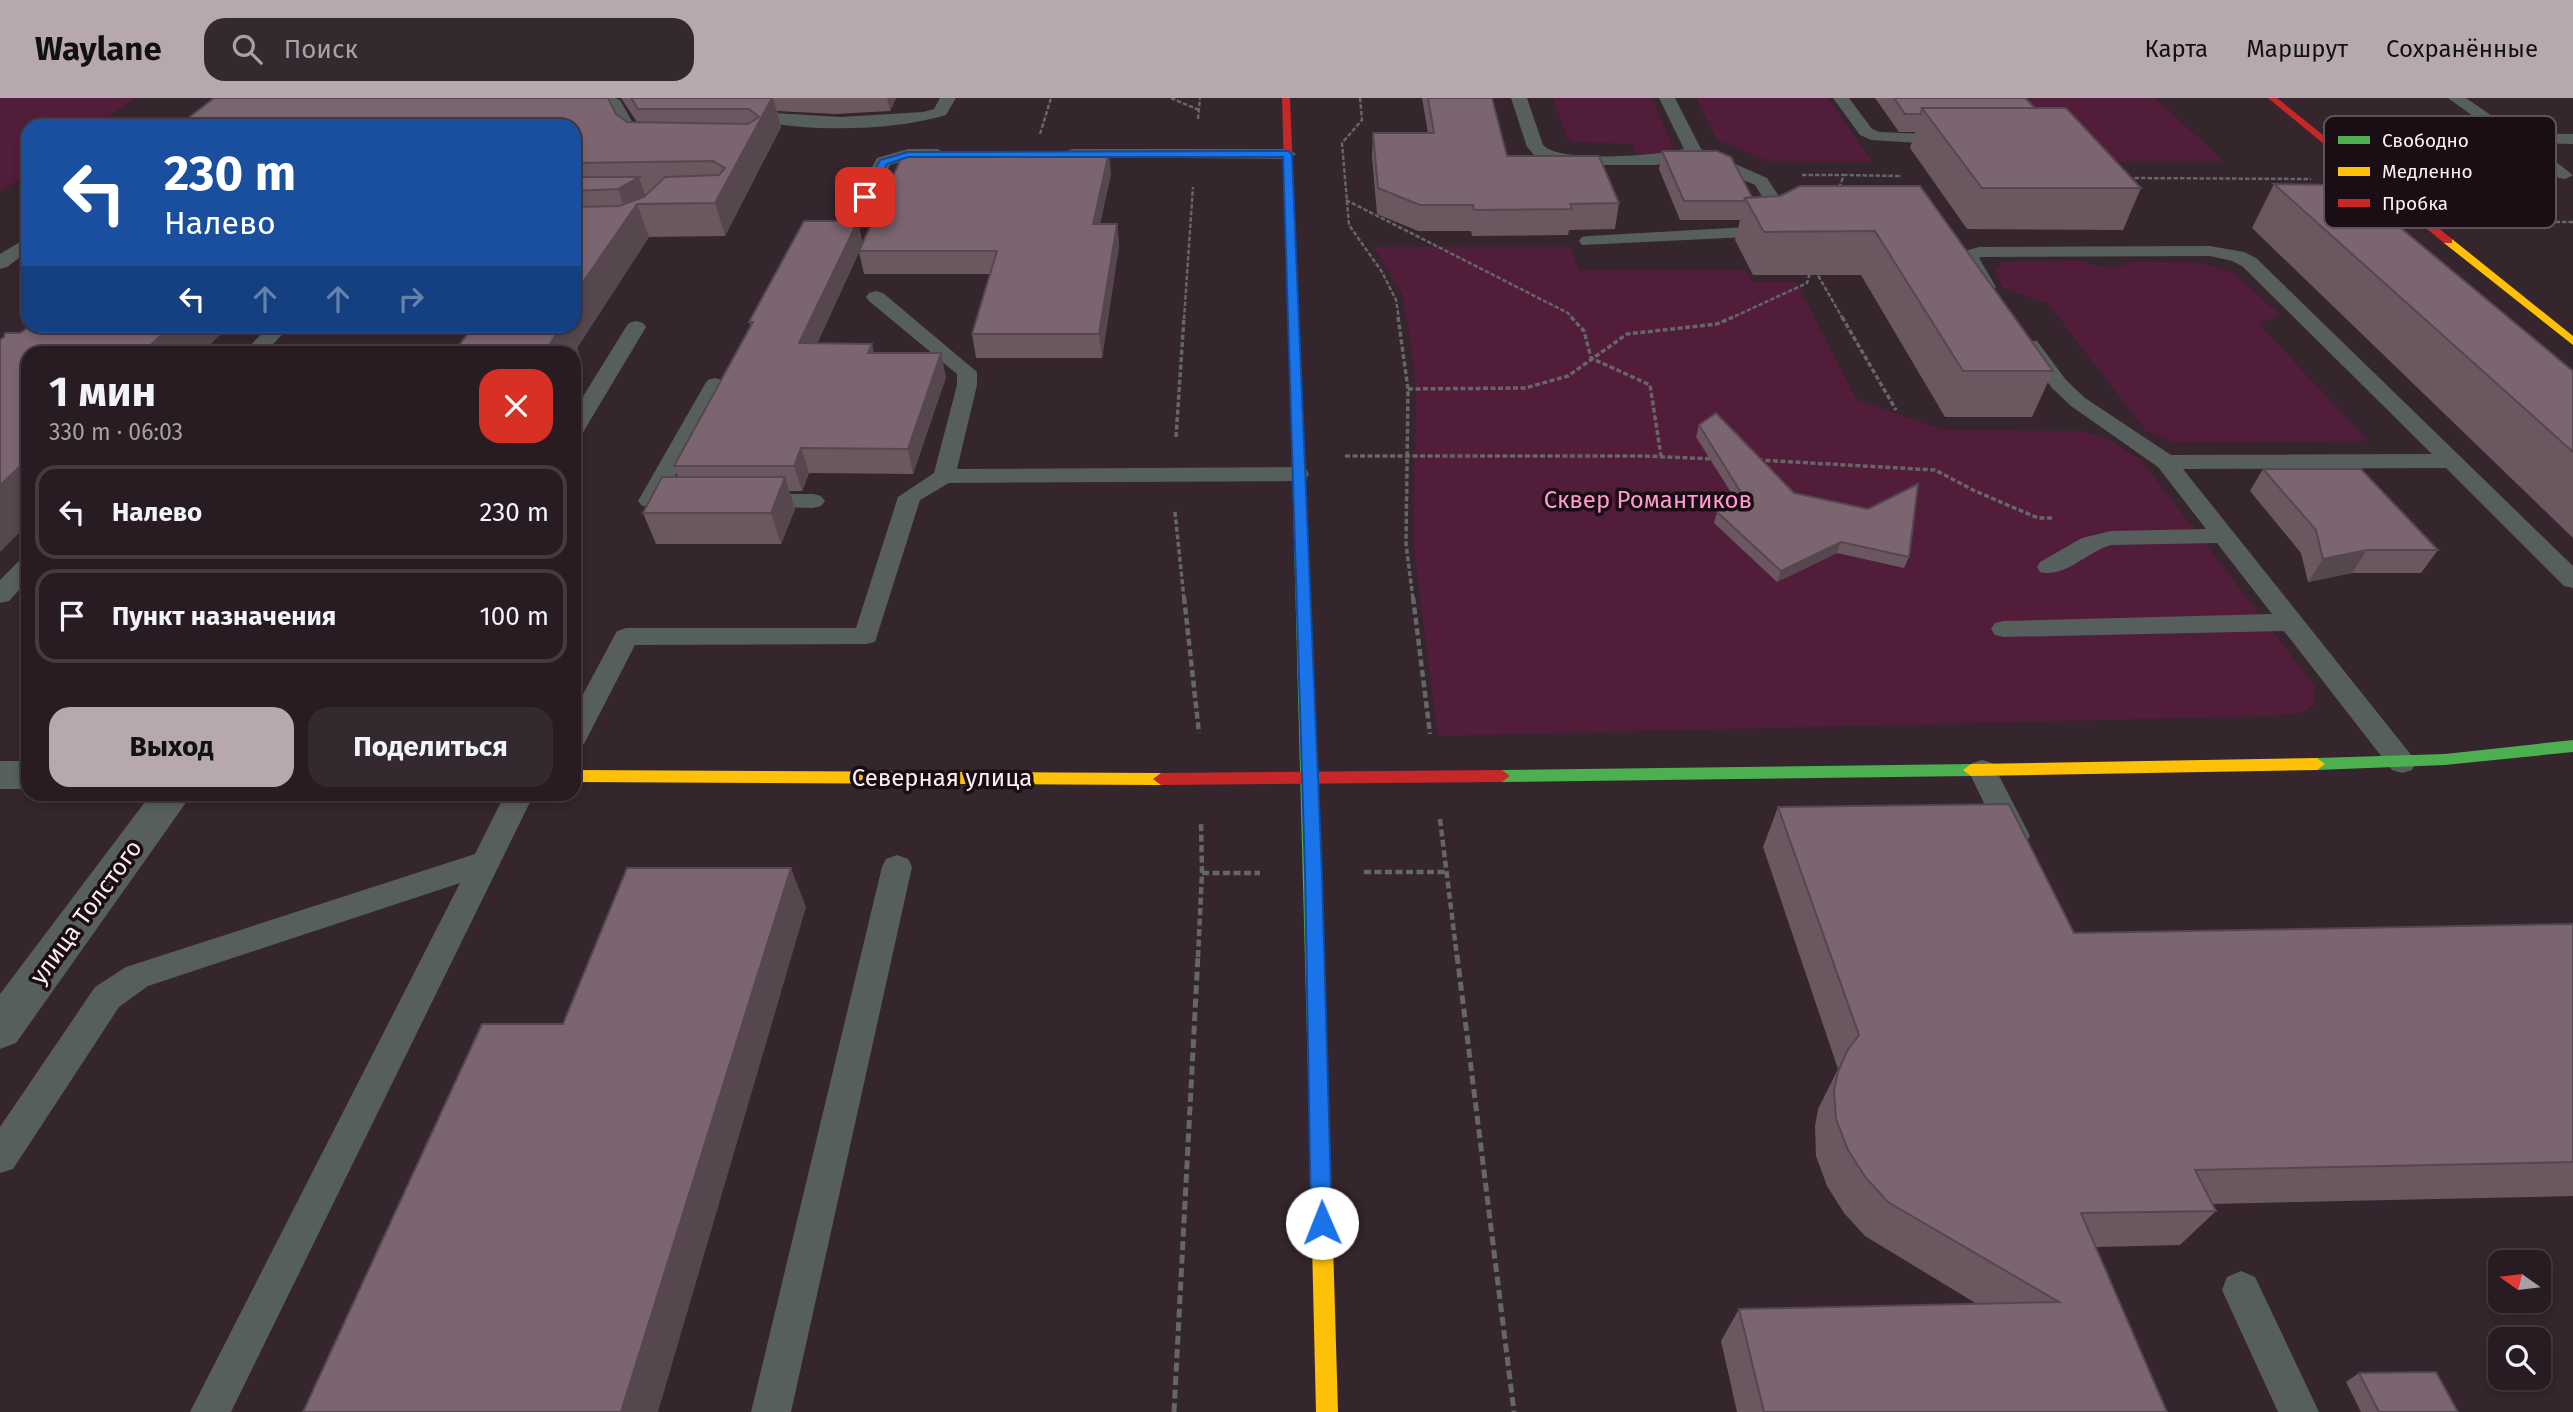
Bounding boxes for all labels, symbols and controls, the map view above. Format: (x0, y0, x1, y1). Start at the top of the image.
search box (204, 18, 694, 81)
text: Waylane (35, 29, 162, 69)
icon: search (228, 30, 266, 68)
text: Поиск (284, 34, 358, 65)
text: Карта (2145, 35, 2208, 63)
text: Маршрут (2246, 35, 2348, 63)
text: Сохранённые (2386, 35, 2538, 63)
legend (2324, 116, 2556, 228)
text: Свободно (2382, 129, 2469, 152)
text: 230 m (164, 144, 296, 203)
icon: left (49, 147, 140, 238)
text: Медленно (2382, 160, 2473, 183)
pin (835, 167, 895, 227)
icon: arrive (846, 178, 884, 216)
text: Пробка (2382, 192, 2448, 215)
text: Налево (164, 204, 276, 242)
icon: left (173, 280, 211, 318)
icon: ahead (246, 280, 284, 318)
icon: ahead (319, 280, 357, 318)
icon: right (392, 280, 430, 318)
text: 1 мин (49, 367, 156, 417)
button: close (479, 369, 553, 443)
text: 330 m · 06:03 (49, 418, 183, 446)
park label: Сквер Романтиков (1544, 486, 1752, 514)
icon: left (53, 493, 91, 531)
text: Налево (112, 497, 202, 528)
text: 230 m (480, 497, 549, 528)
icon: arrive (53, 597, 91, 635)
text: Пункт назначения (112, 601, 336, 632)
text: 100 m (480, 601, 549, 632)
button: Выход (49, 707, 294, 787)
button: Поделиться (308, 707, 553, 787)
street label: Северная улица (852, 764, 1032, 792)
street label: улица Толстого (24, 834, 148, 990)
position arrow (1285, 1186, 1359, 1260)
north arrow (2488, 1250, 2552, 1312)
map controls (2488, 1250, 2551, 1390)
button: search (2488, 1327, 2551, 1390)

